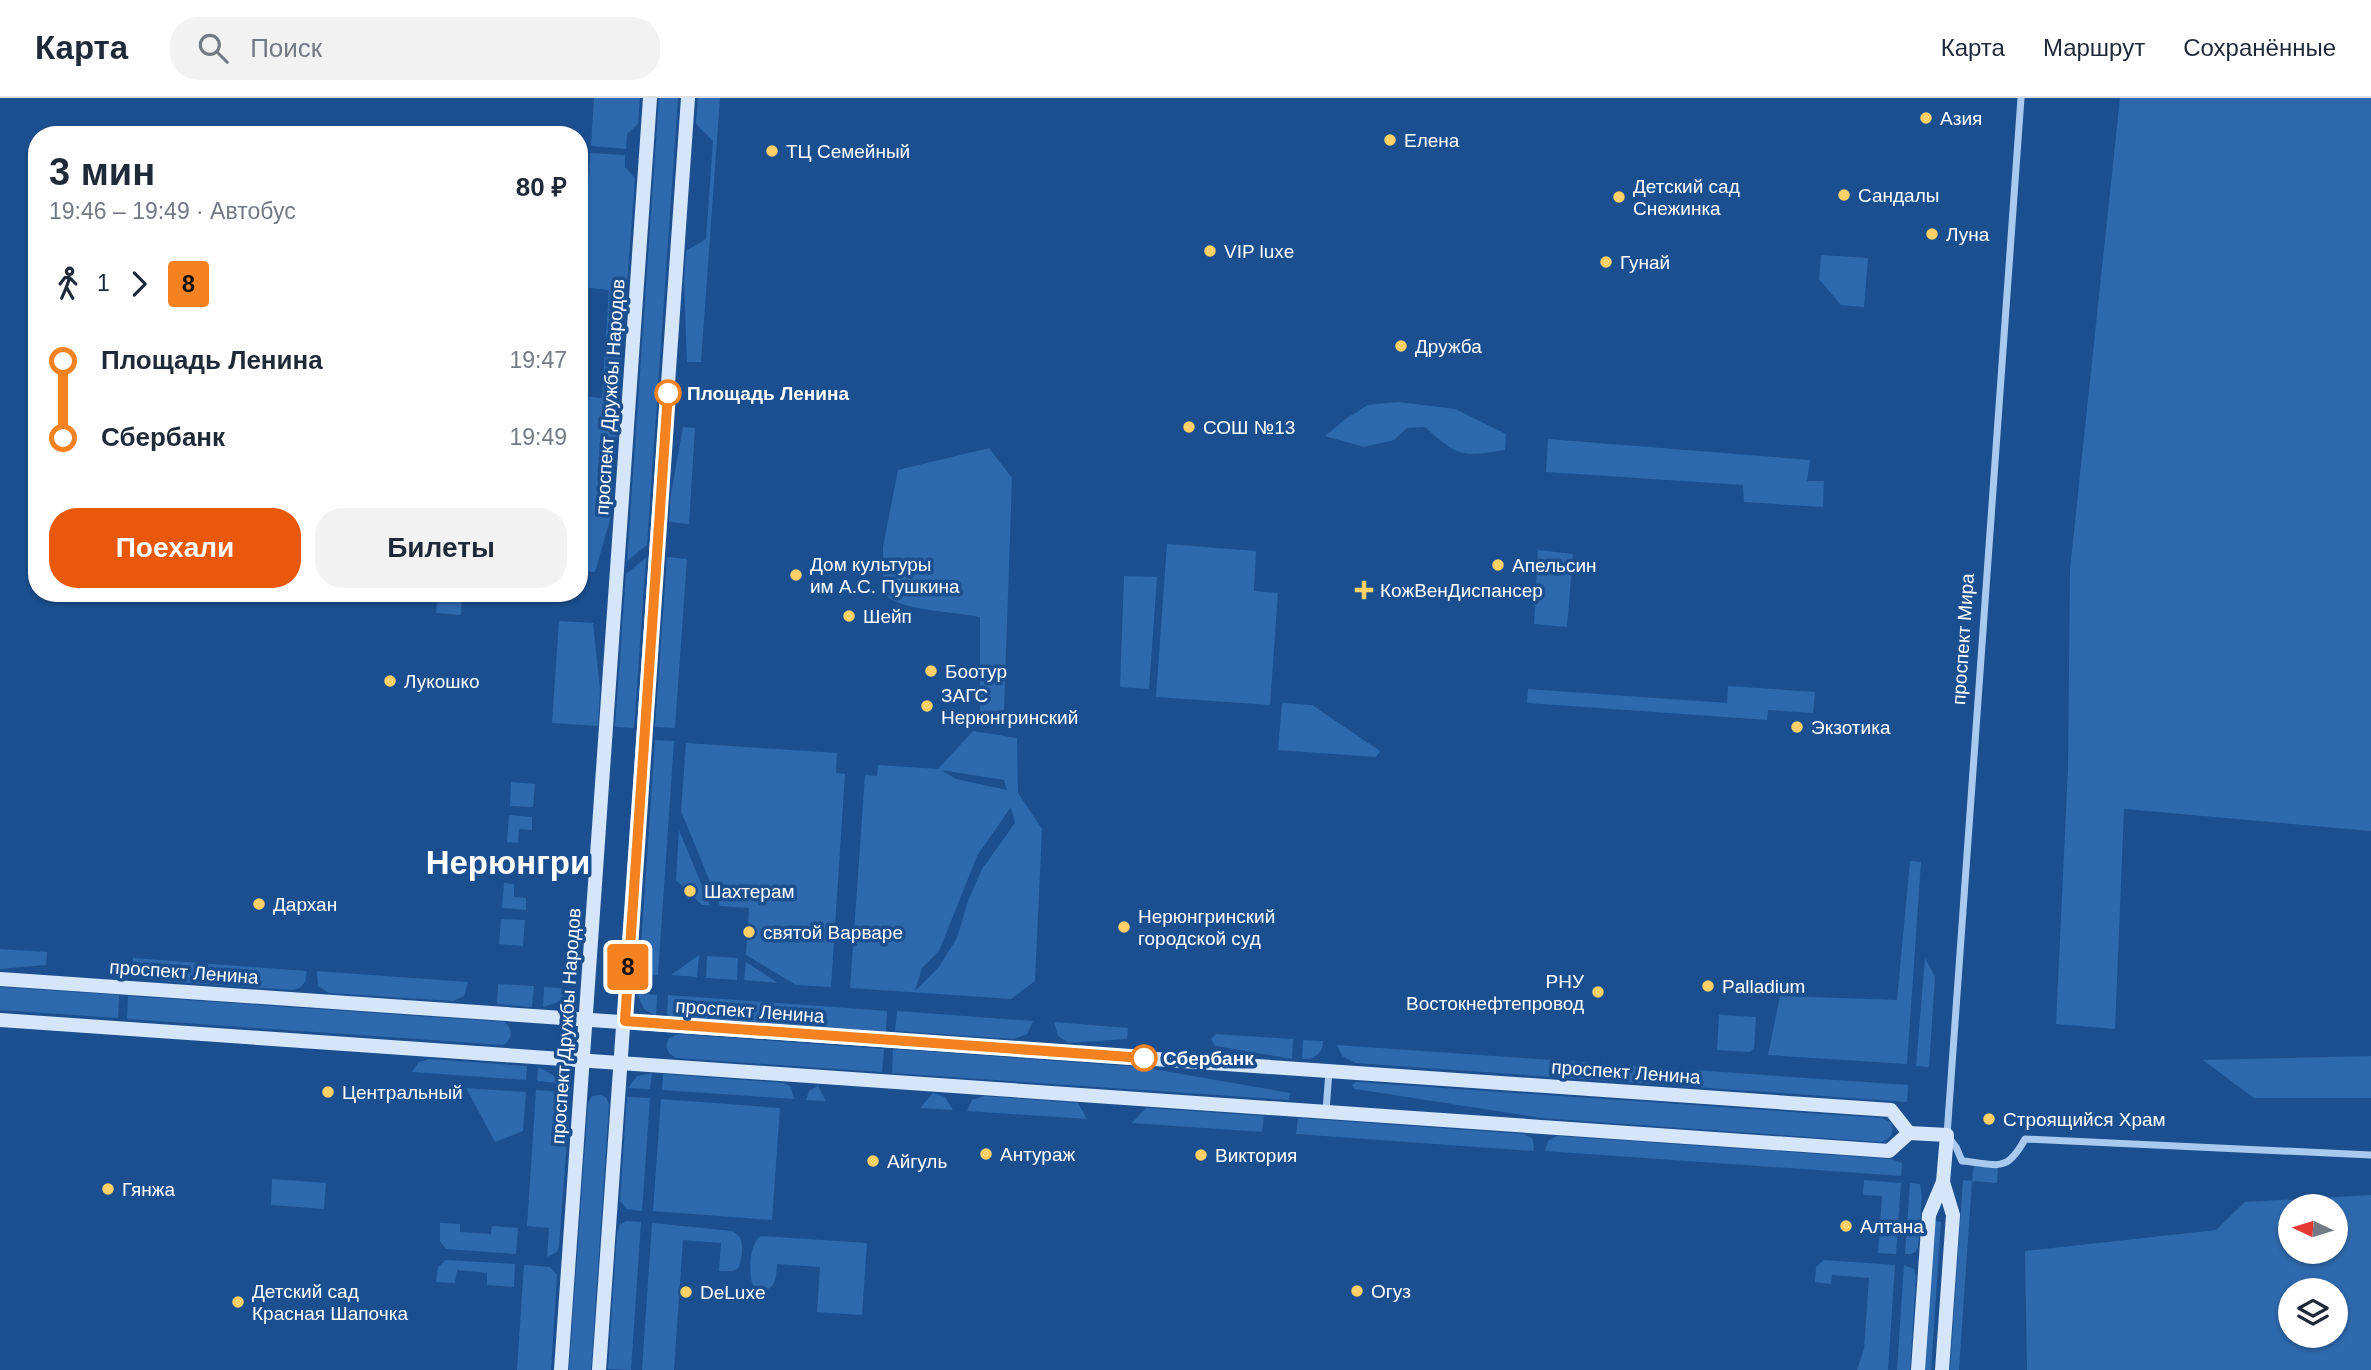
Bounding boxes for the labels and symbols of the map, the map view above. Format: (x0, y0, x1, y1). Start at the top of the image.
place label: Азия (1940, 108, 1982, 129)
marker: Азия (1918, 110, 1934, 126)
place label: Елена (1404, 130, 1460, 151)
marker: Елена (1382, 132, 1398, 148)
place label: ТЦ Семейный (786, 141, 910, 162)
marker: ТЦ Семейный (764, 143, 780, 159)
place label: Детский сад Снежинка (1633, 176, 1740, 219)
place label: Сандалы (1858, 185, 1939, 206)
marker: Сандалы (1836, 187, 1852, 203)
marker: Детский сад Снежинка (1611, 189, 1627, 205)
place label: Луна (1946, 224, 1990, 245)
marker: Луна (1924, 226, 1940, 242)
place label: VIP luxe (1224, 241, 1294, 262)
marker: VIP luxe (1202, 243, 1218, 259)
place label: Гунай (1620, 252, 1670, 273)
marker: Гунай (1598, 254, 1614, 270)
street label: проспект Дружбы Народов (591, 278, 629, 516)
place label: Дружба (1415, 336, 1482, 357)
marker: Дружба (1393, 338, 1409, 354)
marker: Площадь Ленина (655, 380, 681, 406)
place label: Площадь Ленина (687, 383, 849, 404)
place label: СОШ №13 (1203, 417, 1295, 438)
marker: СОШ №13 (1181, 419, 1197, 435)
place label: Дом культуры им А.С. Пушкина (810, 554, 960, 597)
place label: Апельсин (1512, 555, 1597, 576)
marker: Апельсин (1490, 557, 1506, 573)
marker: Дом культуры им А.С. Пушкина (788, 567, 804, 583)
street label: проспект Мира (1948, 572, 1978, 706)
marker: КожВенДиспансер (1354, 580, 1374, 600)
place label: КожВенДиспансер (1380, 580, 1543, 601)
place label: Шейп (863, 606, 912, 627)
marker: Шейп (841, 608, 857, 624)
place label: Боотур (945, 661, 1007, 682)
marker: Боотур (923, 663, 939, 679)
place label: Лукошко (404, 671, 480, 692)
marker: Лукошко (382, 673, 398, 689)
place label: ЗАГС Нерюнгринский (941, 685, 1078, 728)
marker: ЗАГС Нерюнгринский (919, 698, 935, 714)
place label: Экзотика (1811, 717, 1891, 738)
marker: Экзотика (1789, 719, 1805, 735)
district label: Нерюнгри (426, 844, 590, 881)
place label: Шахтерам (704, 881, 795, 902)
marker: Шахтерам (682, 883, 698, 899)
place label: Дархан (273, 894, 337, 915)
marker: Дархан (251, 896, 267, 912)
place label: Нерюнгринский городской суд (1138, 906, 1275, 949)
street label: проспект Дружбы Народов (547, 907, 585, 1145)
marker: Нерюнгринский городской суд (1116, 919, 1132, 935)
place label: святой Варваре (763, 922, 903, 943)
marker: святой Варваре (741, 924, 757, 940)
line badge: 8 (605, 944, 651, 990)
street label: проспект Ленина (109, 956, 260, 988)
place label: РНУ Востокнефтепровод (1406, 971, 1585, 1014)
place label: Palladium (1722, 976, 1805, 997)
marker: Palladium (1700, 978, 1716, 994)
marker: РНУ Востокнефтепровод (1590, 984, 1606, 1000)
street label: проспект Ленина (675, 995, 826, 1027)
marker: Сбербанк (1131, 1045, 1157, 1071)
place label: Сбербанк (1163, 1048, 1254, 1069)
street label: проспект Ленина (1551, 1056, 1702, 1088)
place label: Центральный (342, 1082, 463, 1103)
marker: Центральный (320, 1084, 336, 1100)
place label: Строящийся Храм (2003, 1109, 2166, 1130)
marker: Строящийся Храм (1981, 1111, 1997, 1127)
place label: Антураж (1000, 1144, 1076, 1165)
place label: Виктория (1215, 1145, 1297, 1166)
marker: Антураж (978, 1146, 994, 1162)
marker: Виктория (1193, 1147, 1209, 1163)
place label: Айгуль (887, 1151, 947, 1172)
marker: Айгуль (865, 1153, 881, 1169)
place label: Гянжа (122, 1179, 176, 1200)
marker: Гянжа (100, 1181, 116, 1197)
north arrow (2278, 1194, 2348, 1264)
place label: Алтана (1860, 1216, 1924, 1237)
marker: Алтана (1838, 1218, 1854, 1234)
place label: Детский сад Красная Шапочка (252, 1281, 408, 1324)
place label: Огуз (1371, 1281, 1411, 1302)
place label: DeLuxe (700, 1282, 766, 1303)
marker: Огуз (1349, 1283, 1365, 1299)
marker: DeLuxe (678, 1284, 694, 1300)
marker: Детский сад Красная Шапочка (230, 1294, 246, 1310)

